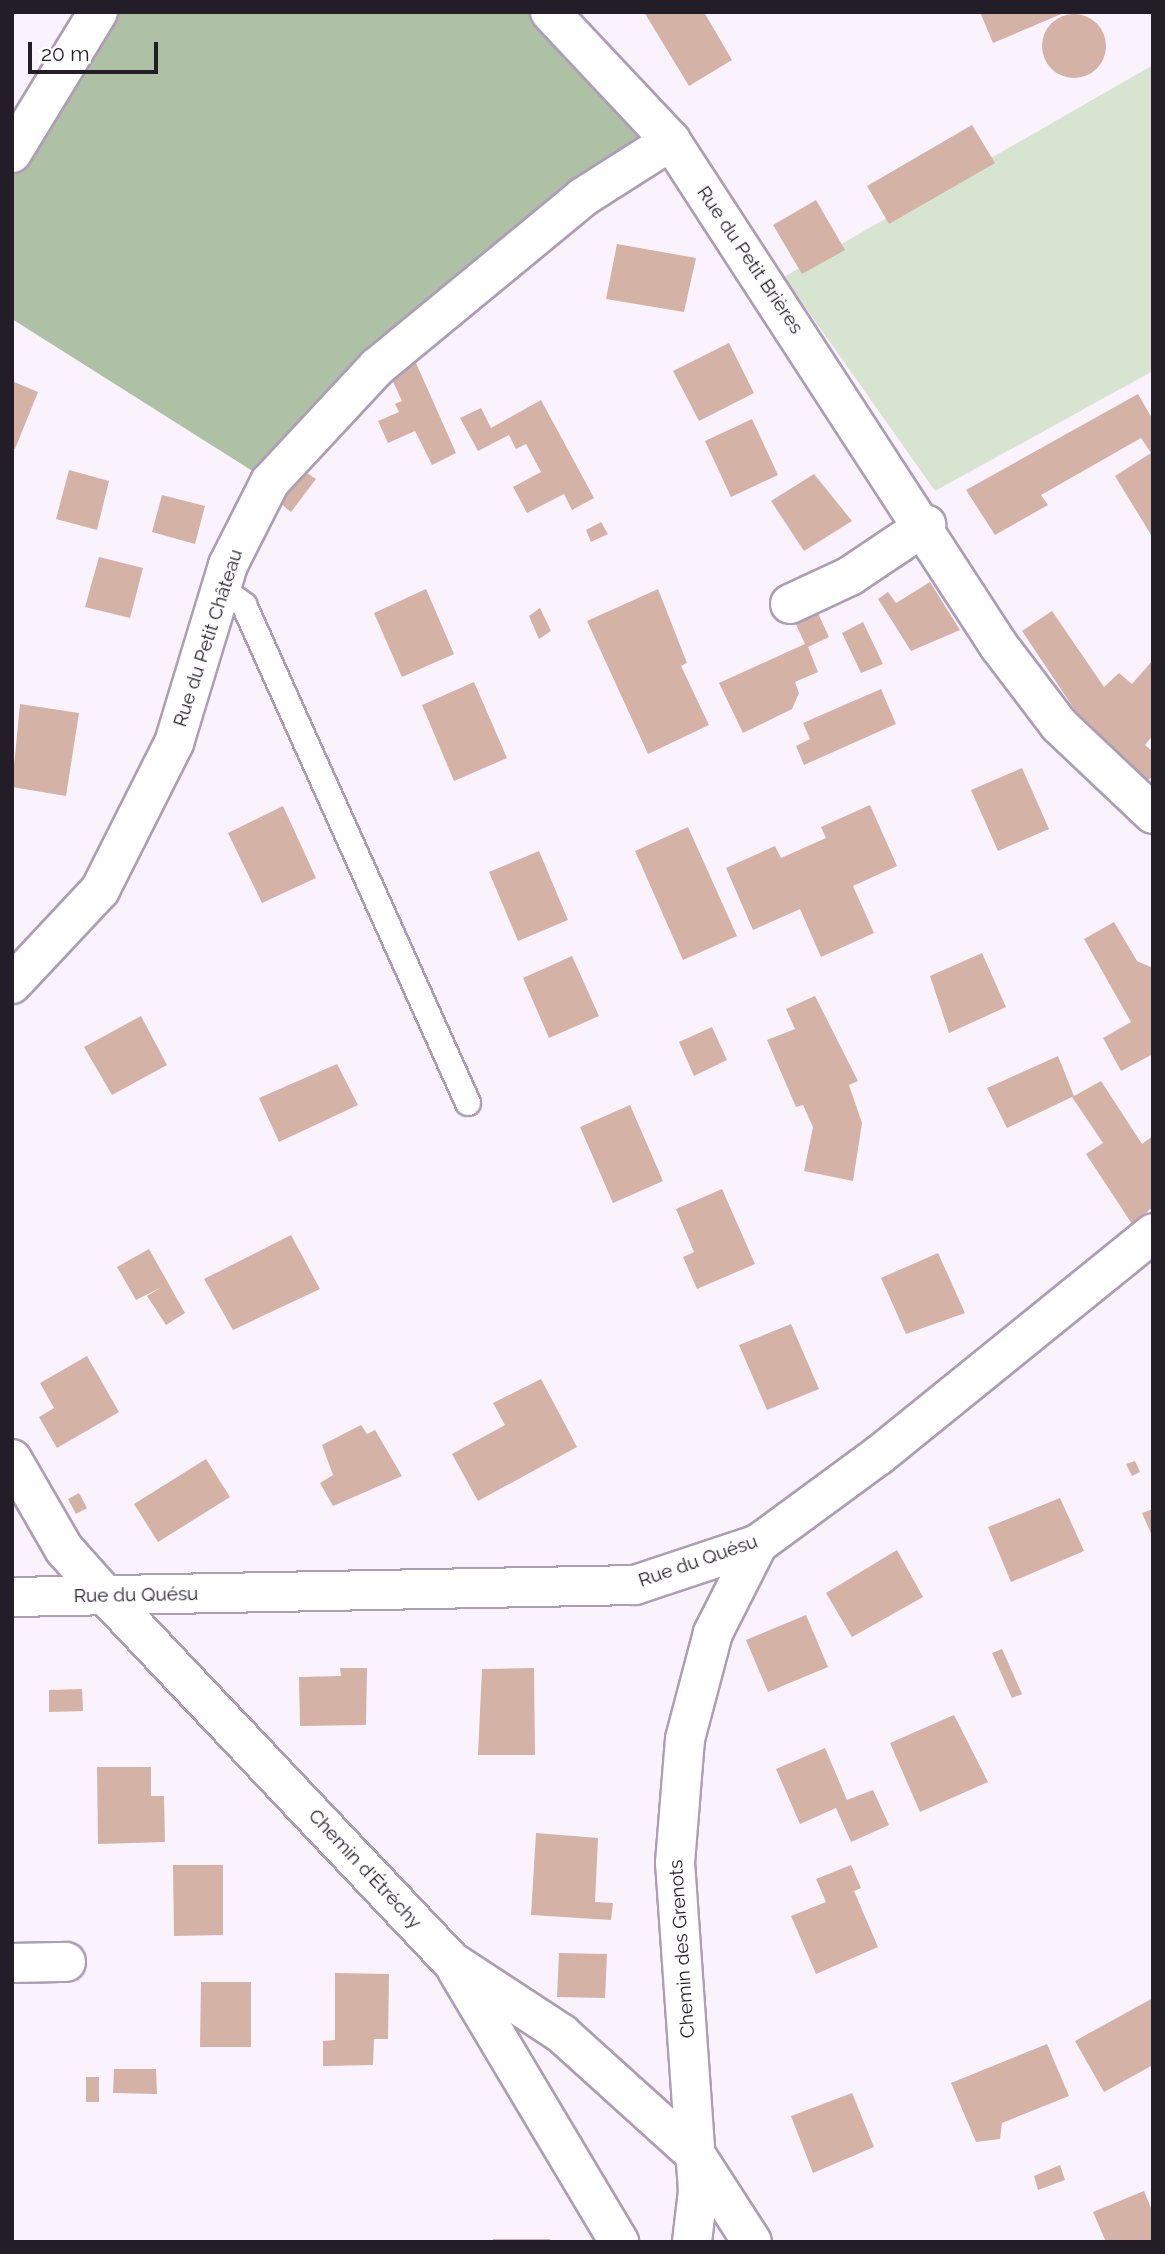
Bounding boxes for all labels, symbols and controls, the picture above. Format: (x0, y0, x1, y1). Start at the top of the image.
scale bar (32, 28, 161, 72)
text: 20 m (41, 41, 89, 66)
street label: Rue du Petit Brières (692, 182, 808, 338)
street label: Rue du Petit Château (169, 546, 247, 730)
street label: Rue du Quésu (635, 1530, 761, 1592)
street label: Rue du Quésu (73, 1583, 199, 1607)
street label: Chemin d'Étréchy (304, 1804, 426, 1934)
street label: Chemin des Grenots (664, 1859, 700, 2039)

